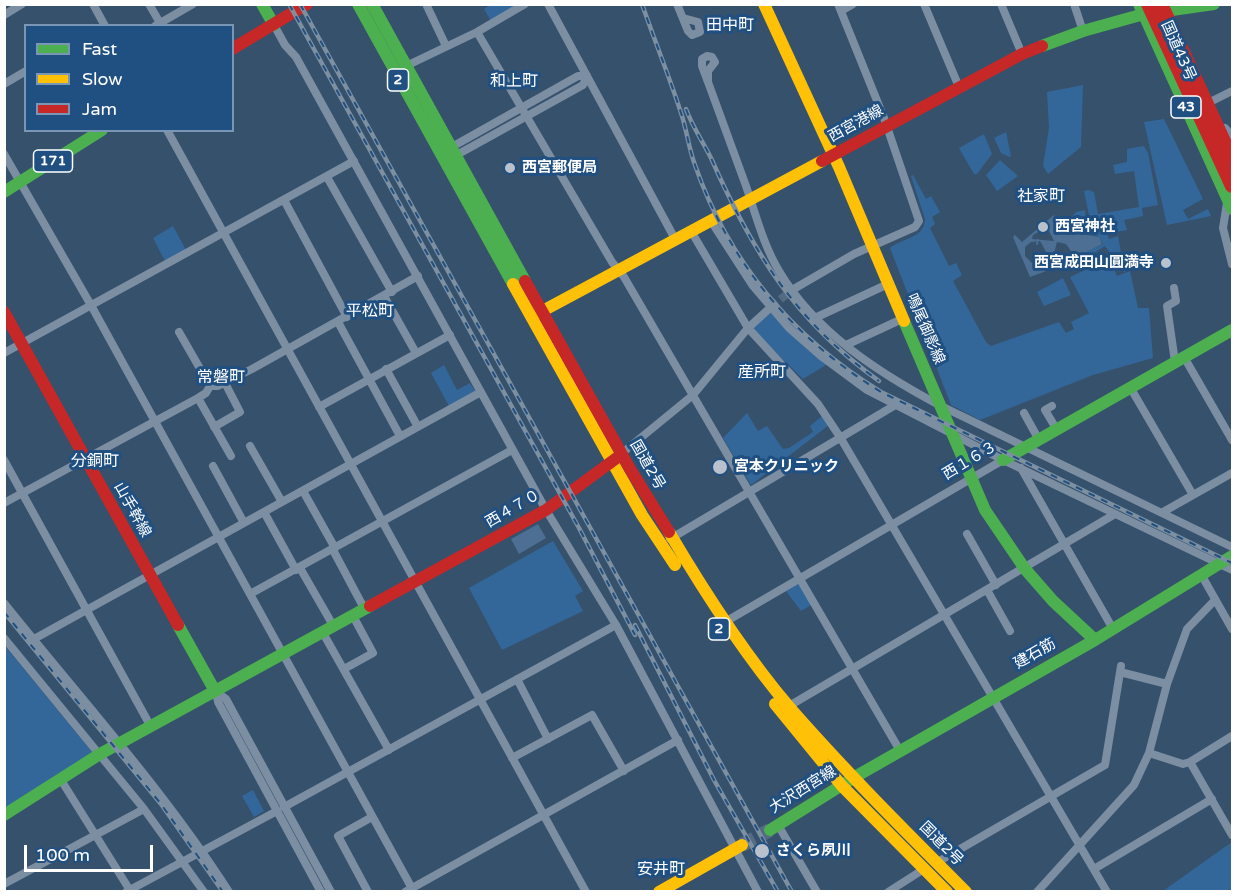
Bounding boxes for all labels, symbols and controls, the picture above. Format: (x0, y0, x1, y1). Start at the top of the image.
district label: 田中町 (706, 16, 754, 36)
street label: 国道43号 (1157, 18, 1199, 84)
legend (24, 24, 234, 132)
text: Fast (82, 38, 117, 60)
text: Slow (82, 68, 123, 90)
road number: 2 (388, 69, 408, 91)
district label: 和上町 (490, 72, 538, 92)
road number: 43 (1171, 96, 1201, 118)
text: Jam (82, 98, 117, 120)
street label: 西宮港線 (825, 102, 887, 146)
road number: 171 (34, 150, 72, 172)
place label: 西宮郵便局 (522, 159, 597, 177)
marker: 西宮郵便局 (503, 161, 517, 175)
district label: 社家町 (1017, 187, 1065, 207)
place label: 西宮神社 (1055, 218, 1115, 236)
marker: 西宮神社 (1036, 220, 1050, 234)
place label: 西宮成田山圓満寺 (1034, 254, 1154, 272)
marker: 西宮成田山圓満寺 (1159, 256, 1173, 270)
street label: 鳴尾御影線 (902, 291, 948, 367)
district label: 平松町 (346, 302, 394, 322)
district label: 産所町 (738, 363, 786, 383)
district label: 常磐町 (197, 368, 245, 388)
street label: 国道2号 (626, 437, 668, 493)
street label: 西１６３ (940, 438, 1000, 484)
district label: 分銅町 (71, 452, 119, 472)
marker: 宮本クリニック (711, 458, 729, 476)
place label: 宮本クリニック (734, 458, 839, 476)
street label: 山手幹線 (110, 479, 154, 541)
street label: 西４７０ (483, 486, 543, 532)
road number: 2 (708, 618, 730, 640)
street label: 建石筋 (1011, 635, 1059, 673)
street label: 大沢西宮線 (766, 762, 840, 818)
street label: 国道2号 (915, 818, 967, 870)
scale bar (27, 833, 156, 871)
marker: さくら夙川 (753, 842, 771, 860)
place label: さくら夙川 (776, 842, 851, 860)
text: 100 m (35, 844, 90, 866)
district label: 安井町 (637, 860, 685, 880)

